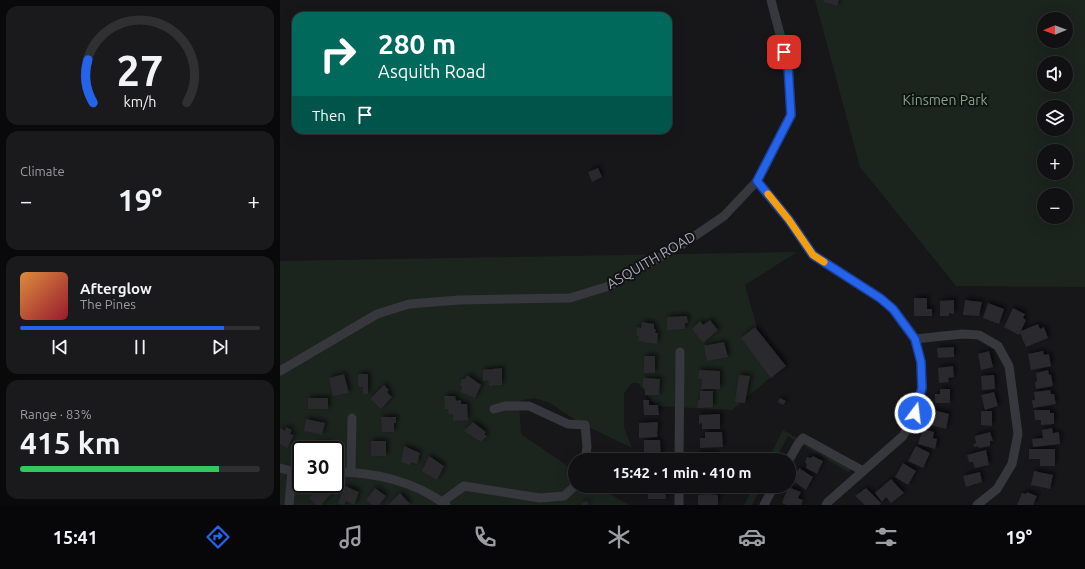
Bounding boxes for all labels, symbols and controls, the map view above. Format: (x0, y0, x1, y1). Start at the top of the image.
north arrow (1037, 12, 1073, 48)
map controls (1037, 12, 1073, 224)
icon: right (312, 28, 364, 80)
text: 280 m (378, 28, 456, 59)
pin (767, 35, 801, 69)
icon: arrive (773, 41, 795, 63)
text: 27 (117, 47, 163, 94)
button: sound (1037, 56, 1073, 92)
text: Asquith Road (378, 61, 486, 81)
park label: Kinsmen Park (902, 92, 988, 108)
text: km/h (124, 94, 156, 110)
button: layers (1037, 100, 1073, 136)
icon: arrive (354, 104, 376, 126)
text: Then (312, 107, 346, 124)
button: + (1037, 144, 1073, 180)
text: Climate (20, 164, 65, 178)
text: 19° (118, 183, 162, 217)
text: − (20, 188, 32, 213)
text: + (248, 188, 260, 213)
button: − (1037, 188, 1073, 224)
street label: ASQUITH ROAD (604, 228, 698, 292)
text: Afterglow (80, 280, 152, 297)
text: The Pines (80, 297, 136, 311)
icon: previous (49, 336, 71, 358)
icon: pause (129, 336, 151, 358)
icon: next (209, 336, 231, 358)
position arrow (894, 392, 936, 434)
text: Range · 83% (20, 407, 92, 421)
text: 415 km (20, 426, 121, 460)
speed limit sign: 30 (292, 441, 344, 493)
text: 15:42 · 1 min · 410 m (613, 464, 751, 481)
icon: directions (204, 523, 232, 551)
icon: music (337, 523, 365, 551)
icon: phone (471, 523, 499, 551)
icon: climate (605, 523, 633, 551)
icon: car (738, 523, 766, 551)
icon: filters (872, 523, 900, 551)
text: 15:41 (53, 527, 98, 547)
text: 19° (1005, 527, 1032, 547)

